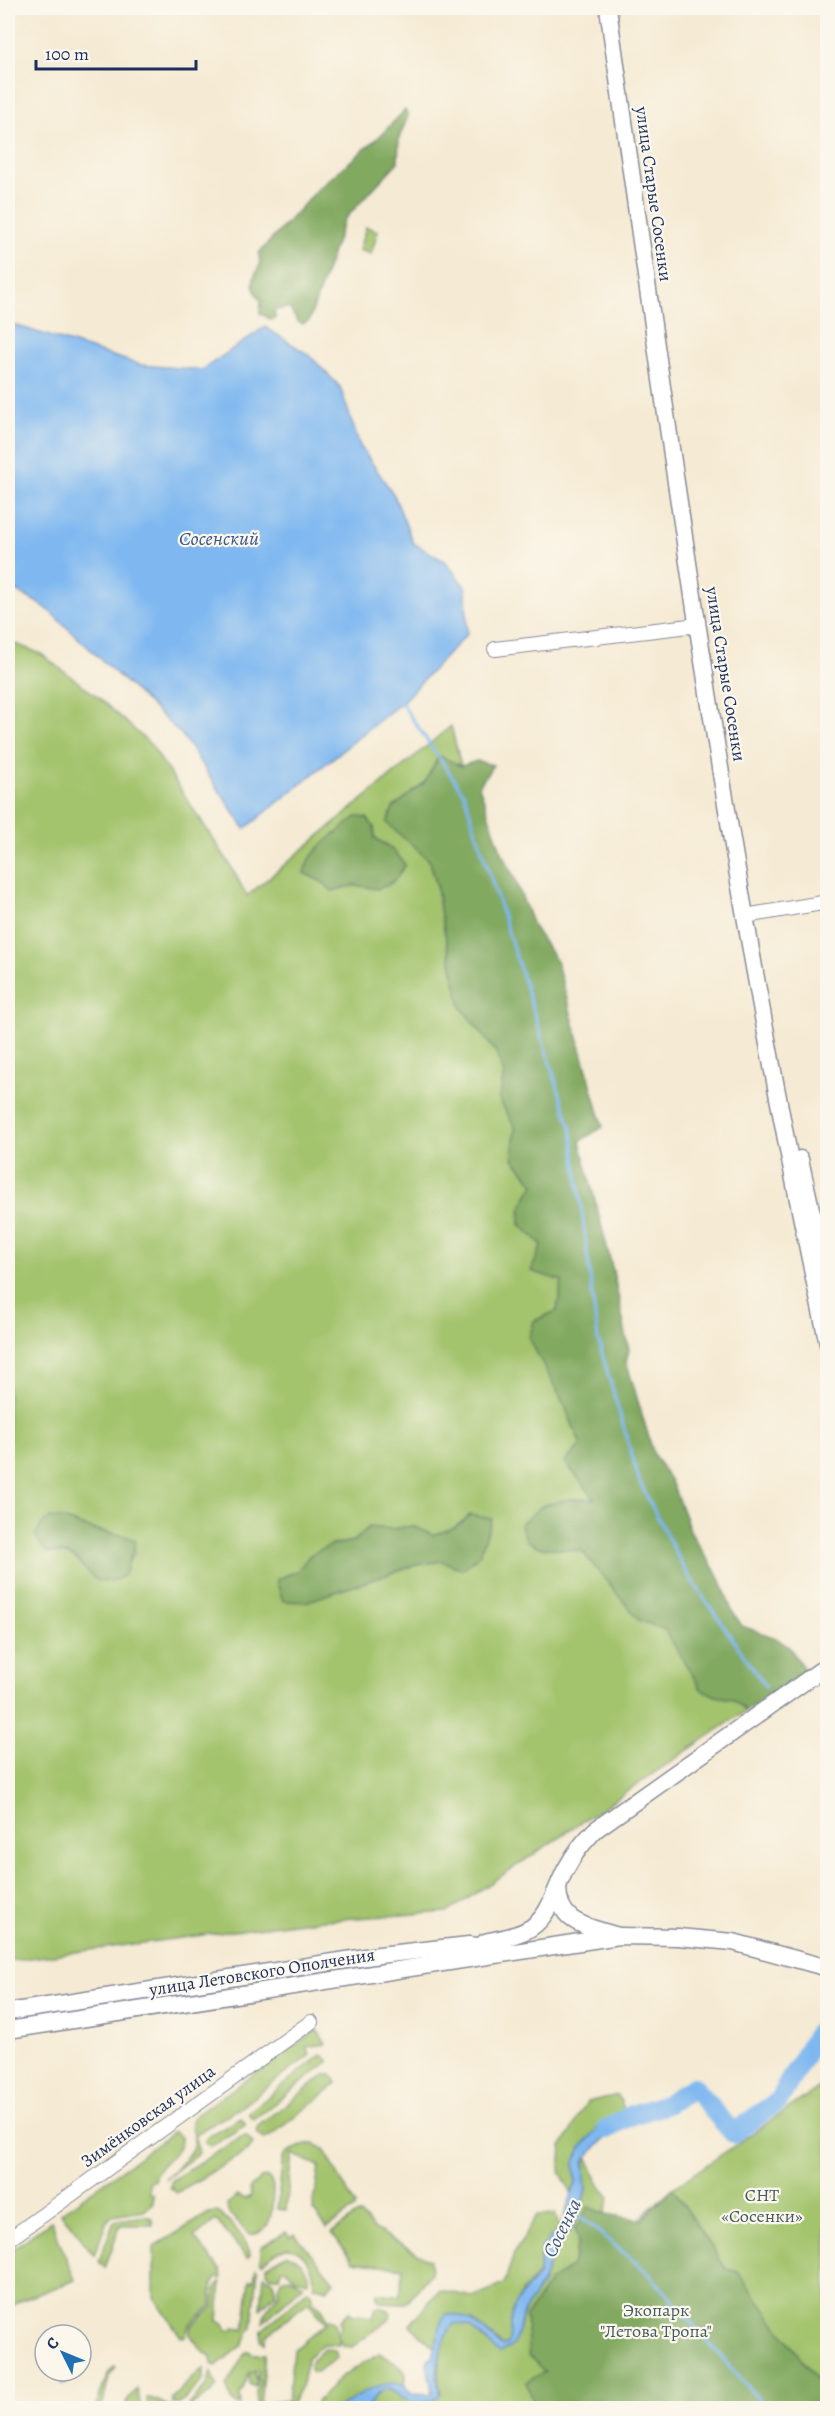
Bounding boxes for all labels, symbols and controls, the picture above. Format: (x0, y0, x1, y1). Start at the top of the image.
scale bar (36, 33, 196, 71)
text: 100 m (45, 42, 89, 66)
street label: улица Старые Сосенки (630, 104, 678, 283)
water label: Сосенский (179, 525, 259, 552)
street label: улица Старые Сосенки (700, 584, 752, 763)
street label: улица Летовского Ополчения (147, 1942, 377, 2002)
street label: Зимёнковская улица (76, 2059, 221, 2173)
park label: СНТ «Сосенки» (721, 2183, 803, 2228)
water label: Сосенка (536, 2194, 588, 2262)
park label: Экопарк "Летова Тропа" (600, 2298, 712, 2343)
north arrow (33, 2323, 93, 2383)
text: С (41, 2332, 64, 2355)

